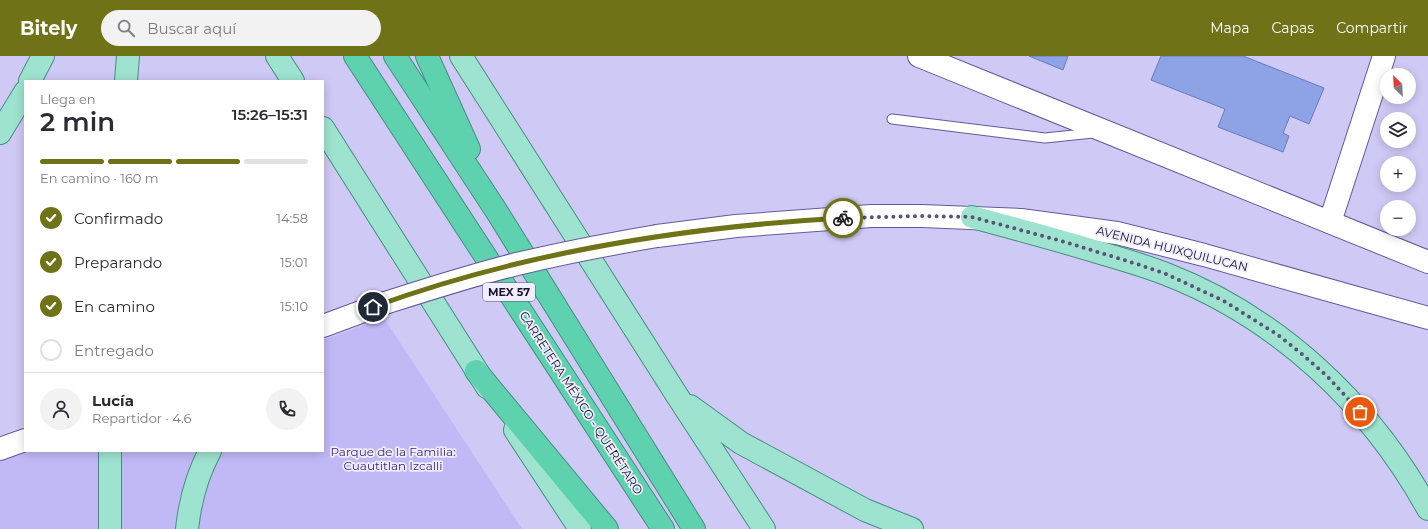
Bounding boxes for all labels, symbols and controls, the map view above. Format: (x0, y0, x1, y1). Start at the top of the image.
search box (101, 10, 381, 46)
text: Bitely (20, 17, 77, 40)
icon: search (115, 17, 137, 39)
text: Buscar aquí (147, 19, 236, 38)
text: Mapa (1210, 19, 1250, 37)
text: Capas (1272, 19, 1314, 37)
text: Compartir (1336, 19, 1408, 37)
north arrow (1380, 68, 1416, 104)
map controls (1380, 68, 1416, 236)
text: Llega en (40, 91, 96, 107)
text: 15:26–15:31 (232, 105, 308, 124)
text: 2 min (40, 106, 115, 138)
button: layers (1380, 112, 1416, 148)
button: + (1380, 156, 1416, 192)
text: En camino · 160 m (40, 170, 159, 186)
courier (823, 198, 863, 238)
button: − (1380, 200, 1416, 236)
icon: check (40, 207, 62, 229)
icon: bike (832, 207, 854, 229)
text: Confirmado (74, 209, 163, 228)
text: 14:58 (276, 210, 308, 226)
street label: AVENIDA HUIXQUILUCAN (1095, 222, 1250, 275)
icon: check (40, 251, 62, 273)
text: Preparando (74, 253, 162, 272)
text: 15:01 (280, 254, 308, 270)
road number: MEX 57 (483, 283, 535, 301)
pin (356, 290, 390, 324)
icon: check (40, 295, 62, 317)
icon: home (362, 296, 384, 318)
text: En camino (74, 297, 155, 316)
text: 15:10 (280, 298, 308, 314)
street label: CARRETERA MÉXICO - QUERÉTARO (516, 308, 646, 497)
text: Entregado (74, 341, 154, 360)
button: person (40, 388, 82, 430)
button: phone (266, 388, 308, 430)
text: Lucía (92, 391, 134, 410)
pin (1343, 395, 1377, 429)
icon: bag (1349, 401, 1371, 423)
text: Repartidor · 4.6 (92, 410, 192, 426)
park label: Parque de la Familia: Cuautitlan Izcalli (330, 444, 456, 473)

